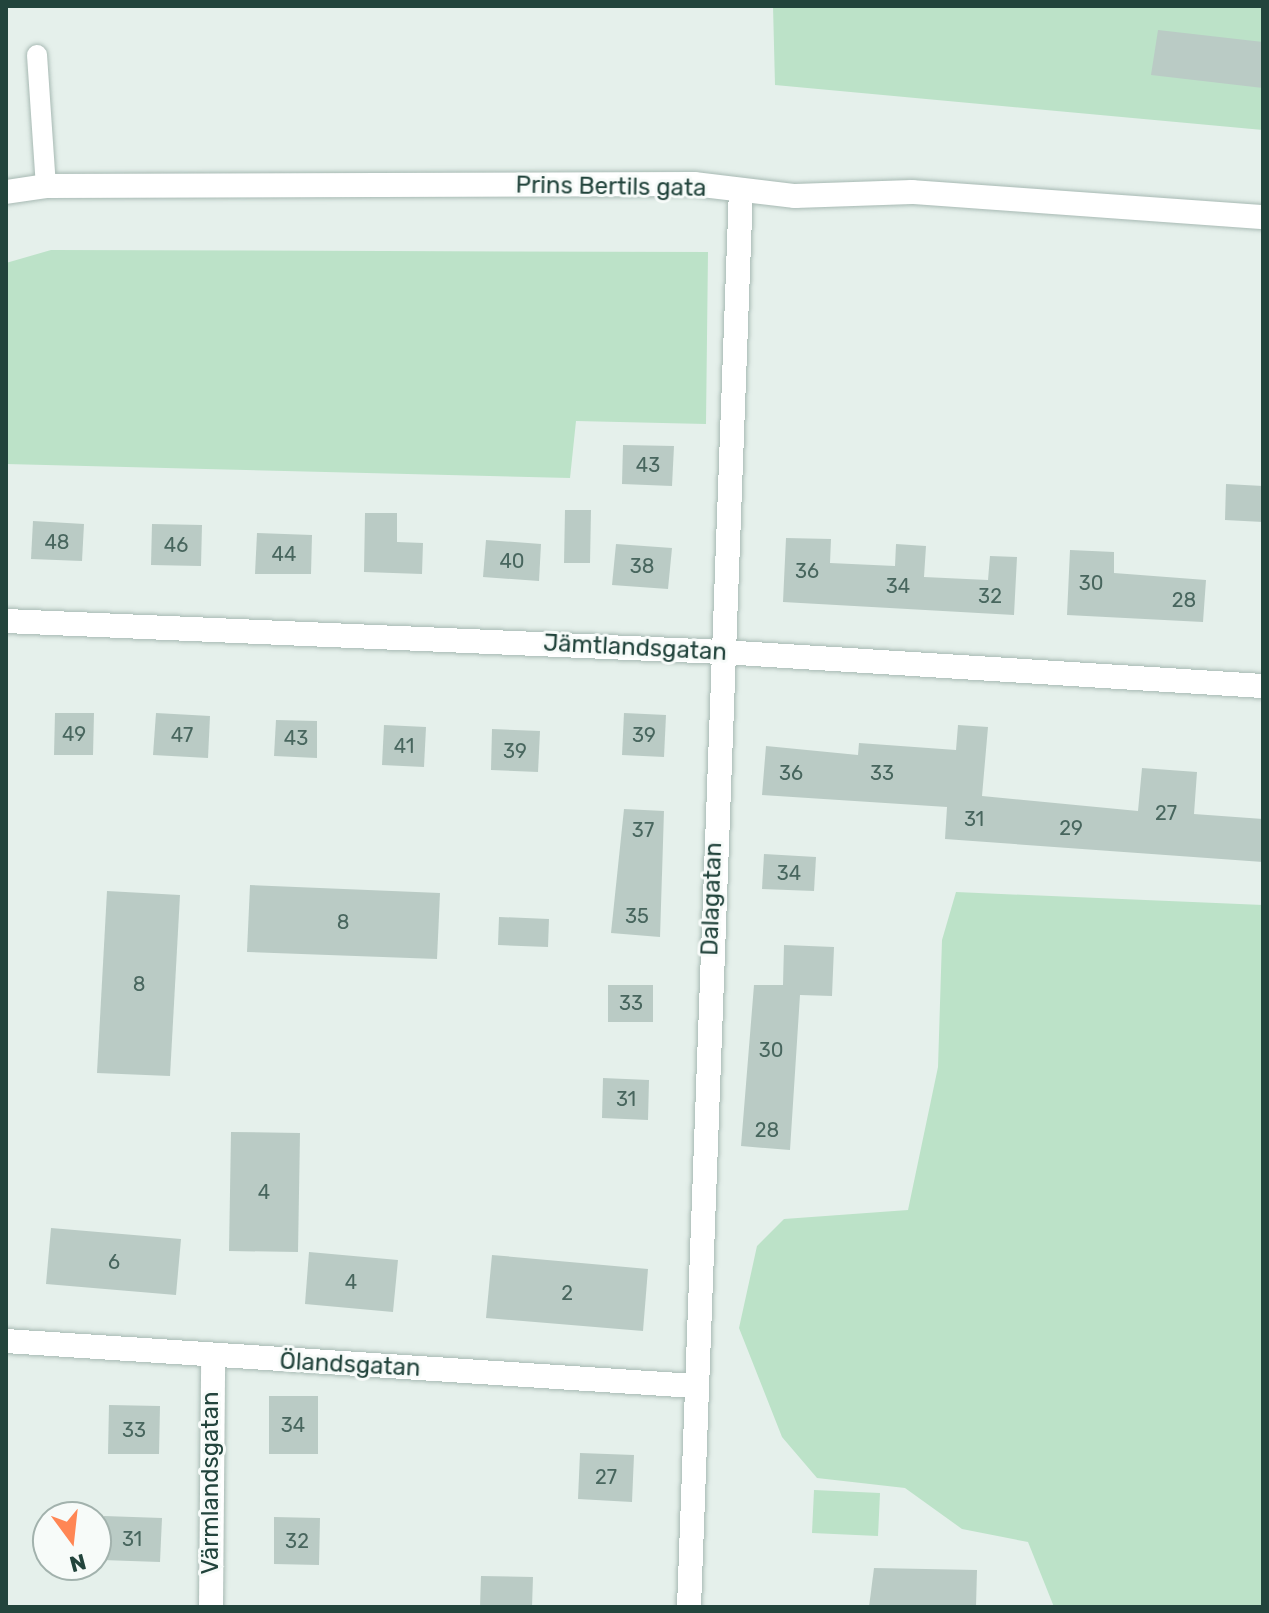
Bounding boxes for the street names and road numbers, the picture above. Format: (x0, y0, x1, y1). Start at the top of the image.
street label: Prins Bertils gata (515, 171, 707, 203)
street label: Jämtlandsgatan (543, 629, 727, 667)
street label: Dalagatan (696, 842, 728, 956)
street label: Ölandsgatan (279, 1347, 421, 1383)
street label: Värmlandsgatan (197, 1392, 225, 1574)

